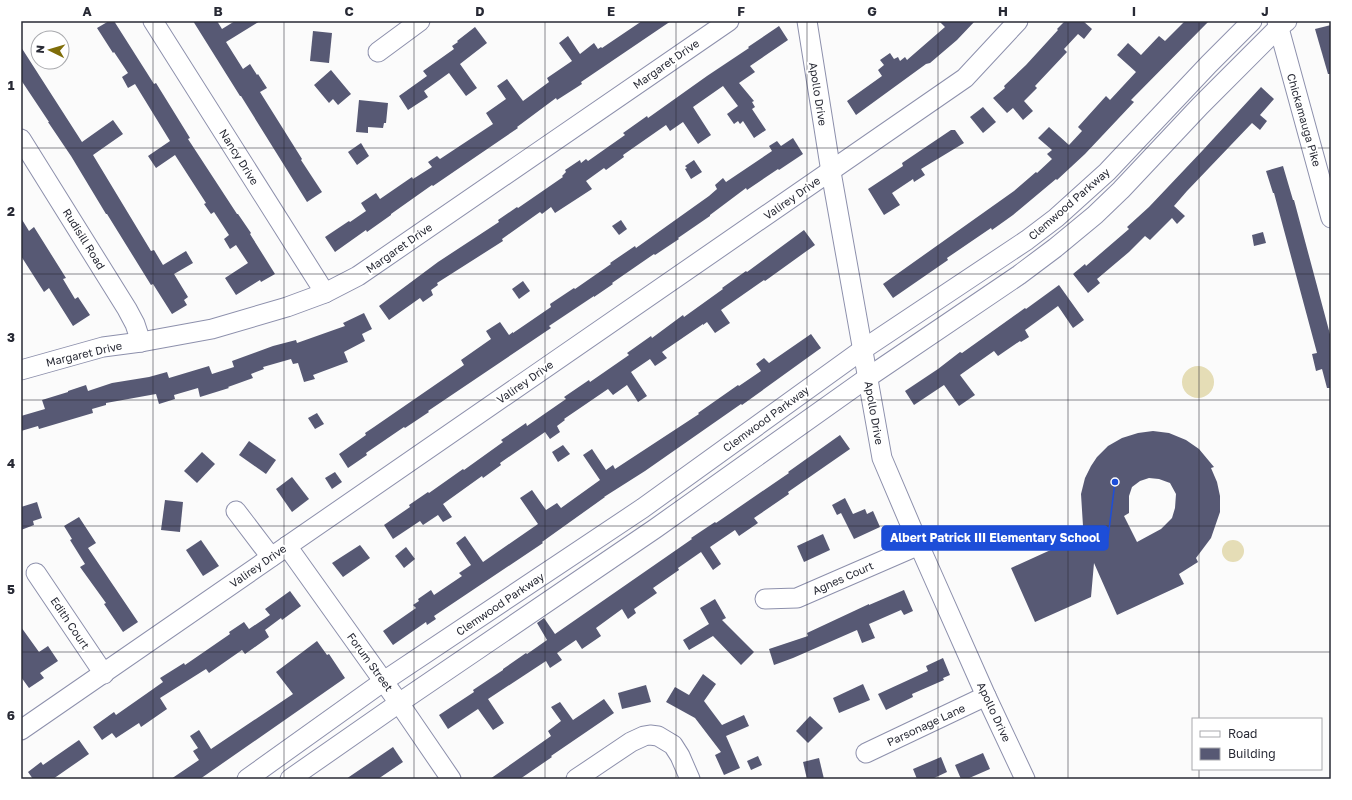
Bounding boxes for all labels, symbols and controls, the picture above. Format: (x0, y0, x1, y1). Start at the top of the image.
text: A (82, 3, 92, 19)
text: B (213, 3, 223, 19)
text: C (344, 3, 354, 19)
text: D (475, 3, 485, 19)
text: E (607, 3, 615, 19)
text: F (737, 3, 745, 19)
text: G (867, 3, 877, 19)
text: H (998, 3, 1008, 19)
text: I (1132, 3, 1136, 19)
text: J (1261, 3, 1269, 19)
north arrow (30, 30, 70, 70)
street label: Margaret Drive (630, 36, 701, 91)
text: N (33, 44, 46, 54)
street label: Apollo Drive (807, 61, 830, 127)
street label: Chickamauga Pike (1285, 72, 1324, 168)
text: 1 (8, 77, 15, 93)
street label: Nancy Drive (217, 126, 262, 187)
street label: Clemwood Parkway (1025, 165, 1112, 242)
street label: Valirey Drive (761, 173, 822, 222)
text: 2 (7, 203, 15, 219)
street label: Rudisill Road (61, 206, 108, 272)
street label: Margaret Drive (363, 220, 434, 275)
text: 3 (7, 329, 15, 345)
street label: Margaret Drive (45, 338, 123, 369)
street label: Valirey Drive (494, 357, 555, 406)
street label: Apollo Drive (863, 380, 886, 446)
street label: Clemwood Parkway (720, 383, 811, 454)
text: 4 (7, 455, 15, 471)
callout: Albert Patrick III Elementary School (882, 526, 1108, 550)
text: Albert Patrick III Elementary School (890, 530, 1100, 545)
street label: Valirey Drive (227, 541, 288, 590)
street label: Agnes Court (810, 558, 875, 597)
street label: Clemwood Parkway (453, 569, 546, 638)
text: 5 (7, 581, 15, 597)
street label: Edith Court (48, 594, 93, 651)
street label: Forum Street (345, 630, 396, 693)
street label: Apollo Drive (975, 680, 1014, 744)
street label: Parsonage Lane (885, 701, 967, 748)
text: 6 (7, 707, 15, 723)
legend (1192, 718, 1322, 770)
text: Road (1228, 726, 1257, 741)
text: Building (1228, 746, 1276, 761)

